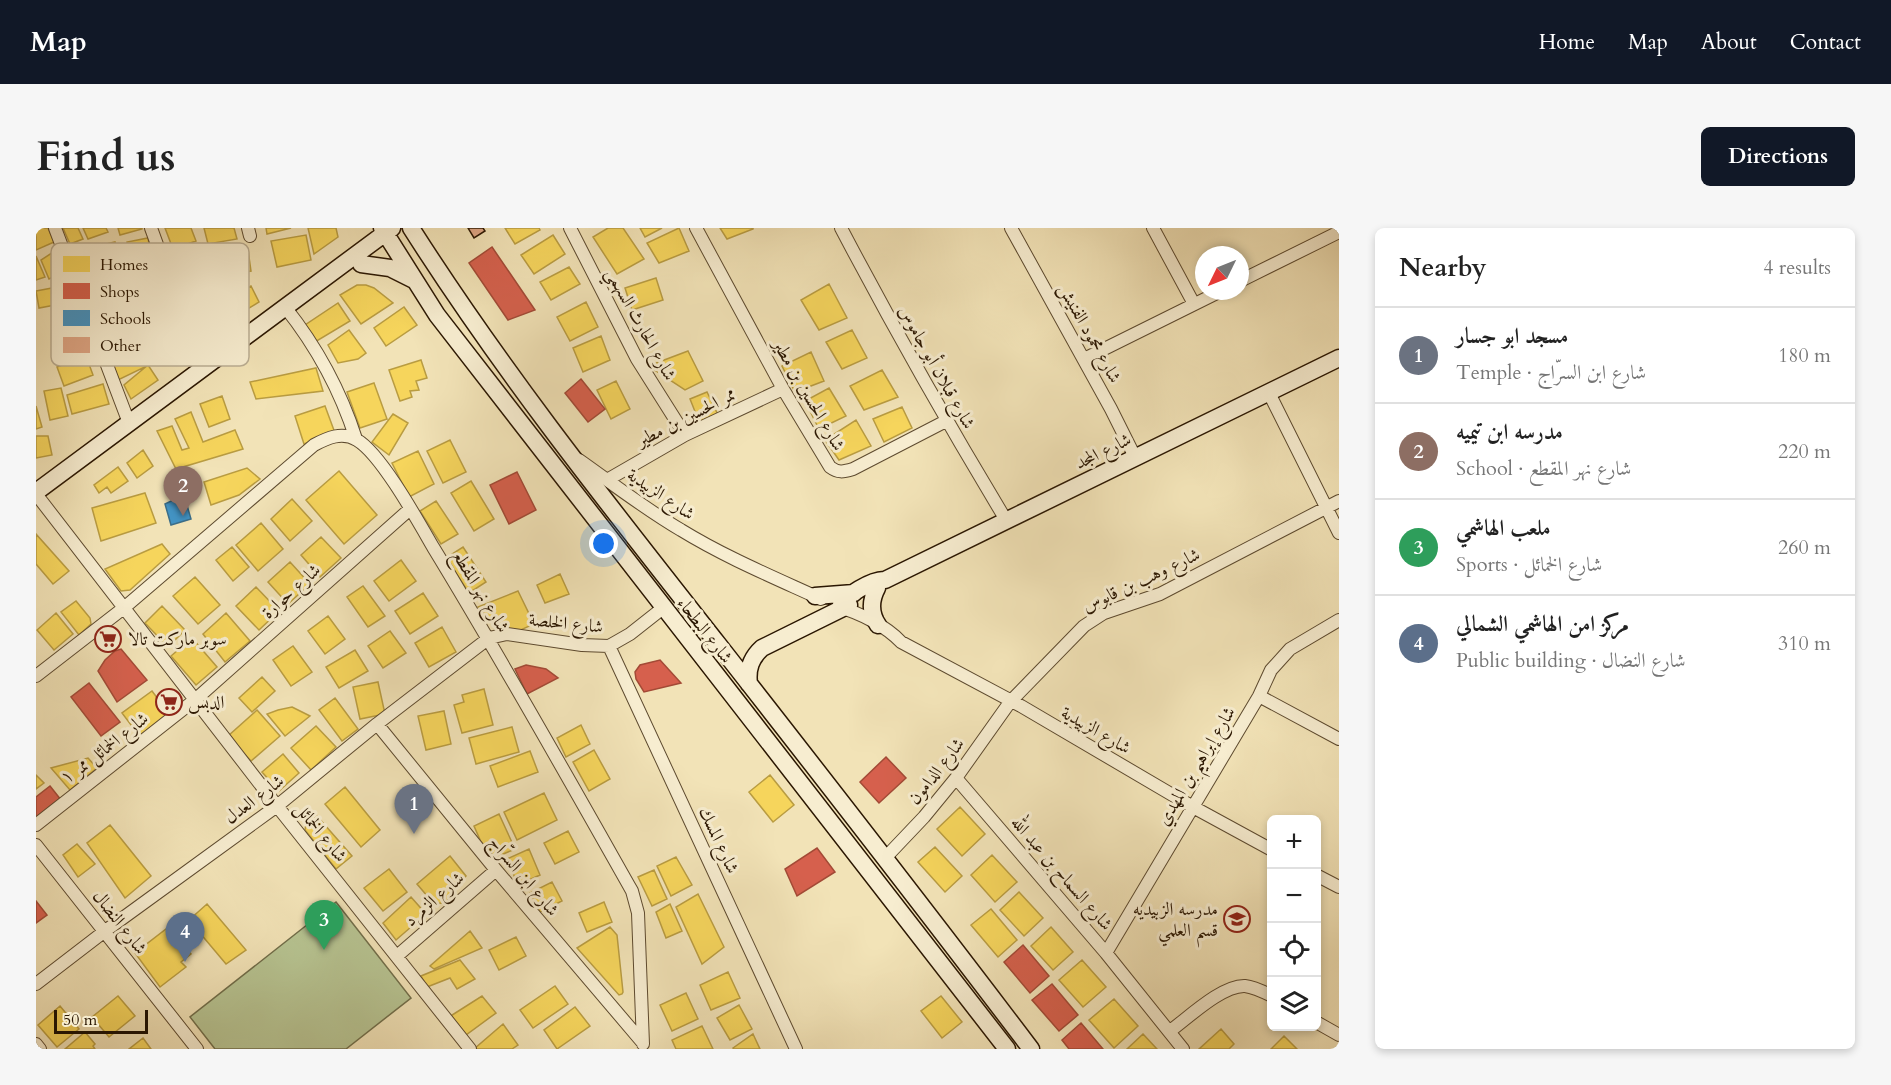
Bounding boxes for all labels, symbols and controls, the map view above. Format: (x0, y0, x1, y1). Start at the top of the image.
text: Map (30, 23, 87, 61)
text: Home (1539, 28, 1595, 57)
text: Map (1628, 28, 1668, 57)
text: About (1701, 28, 1757, 57)
text: Contact (1790, 28, 1861, 57)
button: Directions (1701, 127, 1855, 186)
text: Find us (36, 128, 176, 185)
legend (51, 243, 249, 366)
north arrow (1195, 246, 1249, 300)
text: Nearby (1399, 250, 1487, 285)
text: Homes (100, 254, 148, 276)
text: 4 results (1763, 254, 1831, 281)
street label: شارع الحارث السهمي (596, 263, 682, 387)
street label: شارع محمود الفنيش (1050, 279, 1127, 389)
text: Shops (100, 281, 139, 303)
street label: شارع قبلان أبو جاموس (890, 300, 982, 435)
text: Schools (100, 308, 151, 330)
text: مسجد ابو جسار (1456, 321, 1568, 351)
street label: شارع الحسين بن مطير (764, 333, 851, 457)
text: Other (100, 335, 141, 357)
text: 1 (1413, 342, 1424, 369)
text: 180 m (1778, 342, 1831, 369)
text: Temple · شارع ابن السرّاج (1456, 359, 1646, 386)
street label: ممر الحسين بن مطير (631, 382, 740, 454)
text: مدرسه ابن تيميه (1456, 417, 1563, 447)
street label: شارع المجد (1071, 427, 1136, 478)
text: 2 (1413, 438, 1424, 465)
text: 220 m (1778, 438, 1831, 465)
text: School · شارع نهر المقطع (1456, 455, 1631, 482)
street label: شارع الزبيدية (621, 463, 700, 528)
pin: 2 (164, 466, 202, 516)
text: ملعب الهاشمي (1456, 513, 1551, 543)
your location (589, 529, 618, 558)
text: 3 (1413, 534, 1424, 561)
text: 260 m (1778, 534, 1831, 561)
street label: شارع وهب بن قابوس (1078, 542, 1205, 621)
street label: شارع نهر المقطع (443, 545, 515, 639)
text: Sports · شارع الخمائل (1456, 551, 1602, 578)
street label: شارع حوارة (256, 558, 328, 626)
street label: شارع البطحاء (669, 592, 738, 670)
street label: شارع الخلصة (527, 607, 604, 642)
text: مركز امن الهاشمي الشمالي (1456, 609, 1629, 639)
supermarket icon: سوبر ماركت تالا (93, 624, 123, 654)
place label: سوبر ماركت تالا (128, 627, 227, 652)
text: 4 (1413, 630, 1424, 657)
text: 310 m (1778, 630, 1831, 657)
text: Public building · شارع النضال (1456, 647, 1686, 674)
supermarket icon: الدبس (154, 687, 184, 717)
place label: الدبس (188, 690, 225, 715)
street label: شارع الزبيدية (1055, 700, 1135, 762)
street label: شارع إبراهيم بن المهدي (1151, 702, 1246, 833)
street label: شارع الخمائل ممر ١ (57, 707, 155, 792)
street label: شارع الدامون (902, 733, 972, 811)
street label: شارع العدل (219, 769, 291, 832)
pin: 1 (394, 784, 434, 834)
street label: شارع الخمائل (287, 797, 353, 869)
street label: شارع المسك (690, 803, 745, 879)
street label: شارع السماح بن عبد الله (1003, 809, 1120, 938)
map controls (1267, 815, 1321, 1031)
button: + (1267, 815, 1321, 869)
street label: شارع ابن السرّاج (480, 831, 565, 924)
street label: شارع الزمرد (399, 866, 471, 934)
button: − (1267, 869, 1321, 923)
street label: شارع النضال (85, 885, 153, 961)
place label: مدرسه الزبيديه قسم العلمي (1133, 897, 1218, 948)
pin: 3 (304, 900, 344, 950)
school or university icon: مدرسه الزبيديه قسم العلمي (1222, 904, 1252, 934)
pin: 4 (166, 912, 204, 962)
button: locate (1267, 923, 1321, 977)
button: layers (1267, 977, 1321, 1031)
scale bar (54, 1007, 148, 1034)
text: 50 m (63, 1009, 97, 1031)

